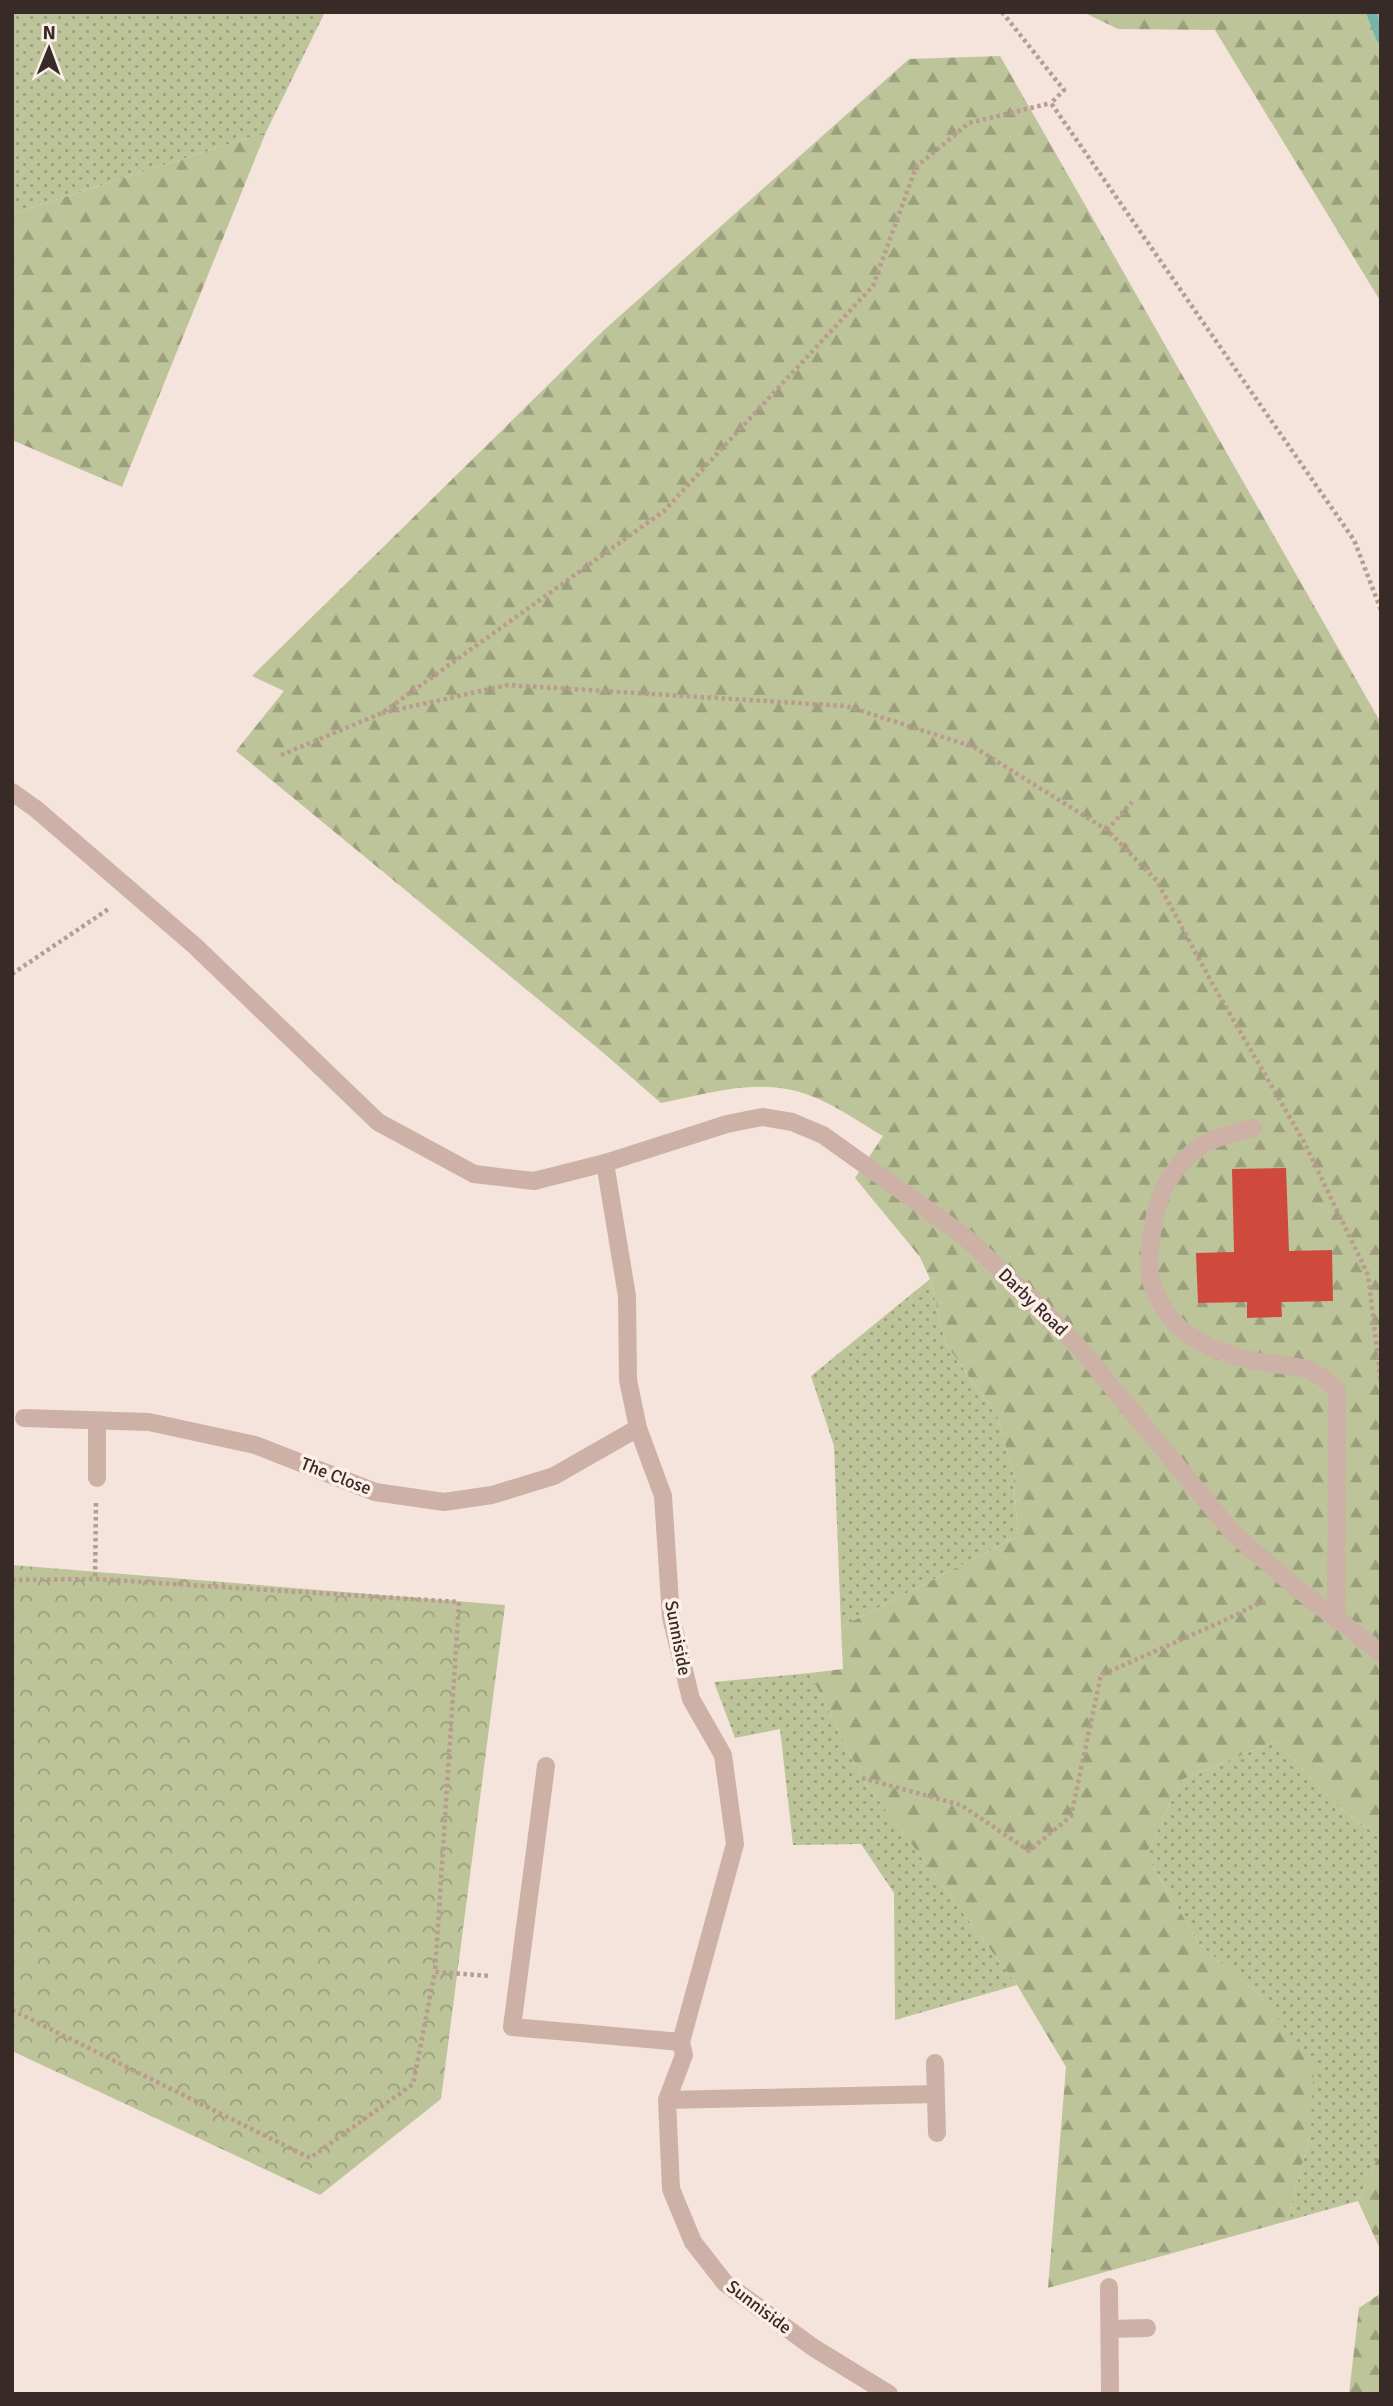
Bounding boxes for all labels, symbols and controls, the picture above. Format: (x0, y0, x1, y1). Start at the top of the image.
north arrow (14, 14, 84, 84)
text: N (42, 21, 56, 45)
street label: Darby Road (994, 1264, 1072, 1340)
street label: The Close (298, 1452, 374, 1500)
street label: Sunniside (660, 1599, 696, 1677)
street label: Sunniside (722, 2275, 796, 2339)

